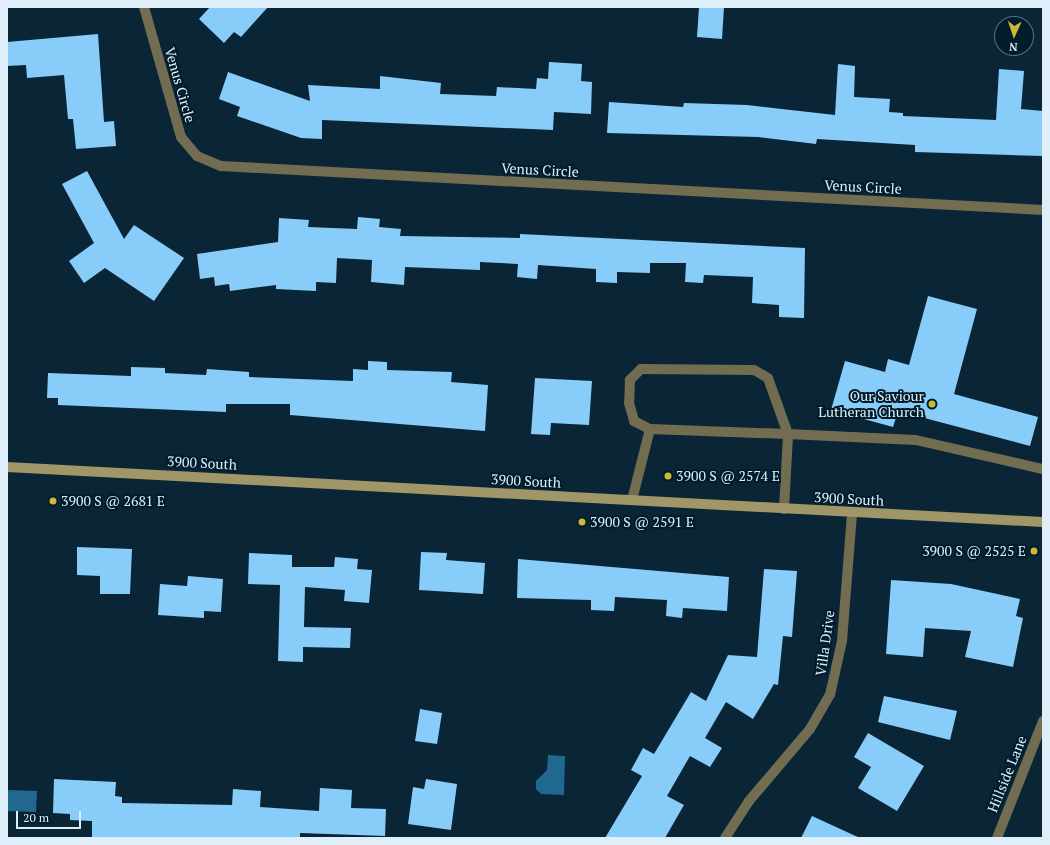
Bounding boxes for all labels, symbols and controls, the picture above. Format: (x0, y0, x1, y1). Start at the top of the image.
north arrow (994, 16, 1034, 56)
text: N (1009, 40, 1018, 54)
street label: Venus Circle (161, 45, 199, 125)
street label: Venus Circle (501, 160, 579, 180)
street label: Venus Circle (824, 177, 902, 197)
place label: Our Saviour Lutheran Church (818, 388, 924, 420)
marker: Our Saviour Lutheran Church (927, 399, 937, 409)
street label: 3900 South (167, 453, 237, 473)
place label: 3900 S @ 2574 E (676, 468, 780, 484)
street label: 3900 South (491, 471, 561, 491)
marker: 3900 S @ 2574 E (663, 471, 673, 481)
street label: 3900 South (814, 489, 884, 509)
place label: 3900 S @ 2681 E (61, 493, 165, 509)
marker: 3900 S @ 2681 E (48, 496, 58, 506)
place label: 3900 S @ 2591 E (590, 514, 694, 530)
marker: 3900 S @ 2591 E (577, 517, 587, 527)
place label: 3900 S @ 2525 E (922, 543, 1026, 559)
marker: 3900 S @ 2525 E (1029, 546, 1039, 556)
street label: Villa Drive (812, 609, 838, 677)
street label: Hillside Lane (984, 733, 1030, 815)
scale bar (18, 803, 83, 829)
text: 20 m (23, 810, 49, 825)

